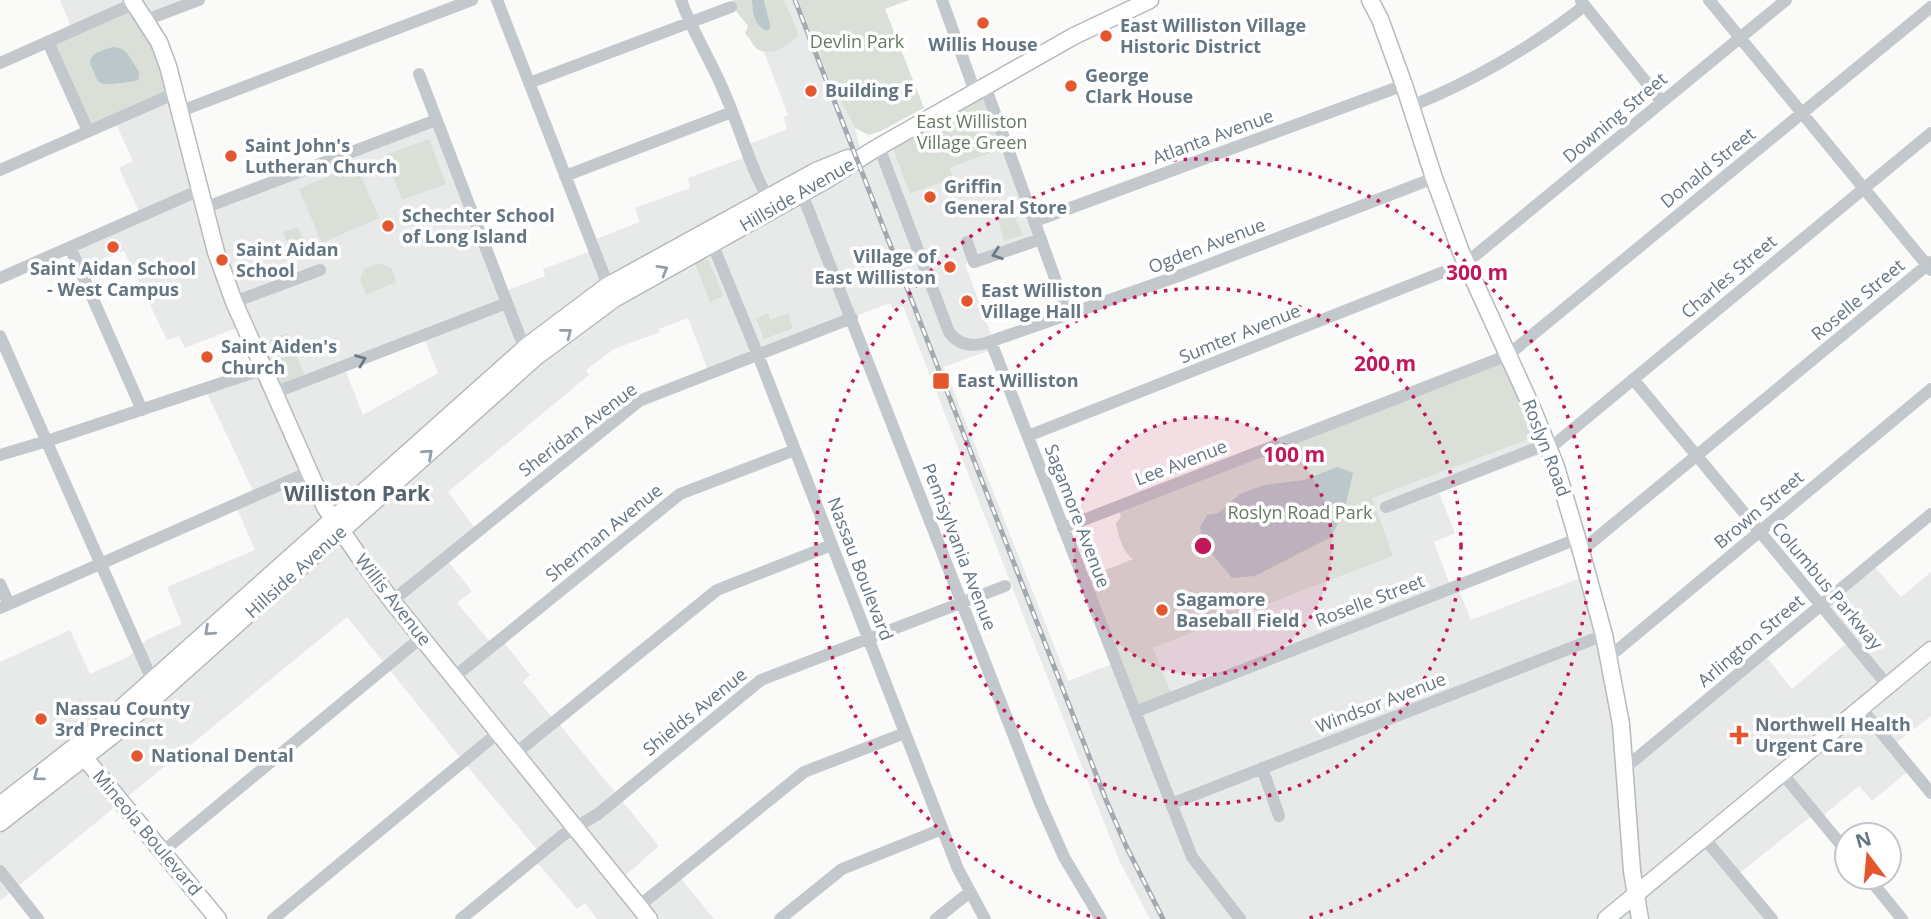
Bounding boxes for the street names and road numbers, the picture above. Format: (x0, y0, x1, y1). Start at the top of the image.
street label: Downing Street (1557, 67, 1672, 168)
street label: Atlanta Avenue (1149, 103, 1277, 169)
street label: Donald Street (1655, 122, 1760, 213)
street label: Hillside Avenue (735, 152, 858, 237)
street label: Ogden Avenue (1145, 212, 1268, 278)
street label: Charles Street (1675, 229, 1781, 323)
street label: Roselle Street (1806, 253, 1909, 345)
street label: Sumter Avenue (1175, 298, 1304, 368)
street label: Sheridan Avenue (513, 377, 641, 482)
street label: Roslyn Road (1517, 395, 1577, 500)
street label: Lee Avenue (1131, 433, 1230, 491)
street label: Sagamore Avenue (1040, 440, 1116, 591)
street label: Pennsylvania Avenue (917, 460, 1003, 634)
street label: Brown Street (1709, 465, 1808, 554)
street label: Sherman Avenue (540, 478, 667, 587)
street label: Nassau Boulevard (823, 493, 899, 644)
street label: Columbus Parkway (1767, 516, 1889, 655)
street label: Hillside Avenue (240, 519, 351, 623)
street label: Willis Avenue (350, 548, 437, 650)
street label: Roselle Street (1312, 568, 1428, 632)
street label: Arlington Street (1692, 589, 1809, 692)
street label: Shields Avenue (637, 662, 751, 761)
street label: Windsor Avenue (1312, 666, 1449, 738)
street label: Mineola Boulevard (88, 764, 208, 900)

